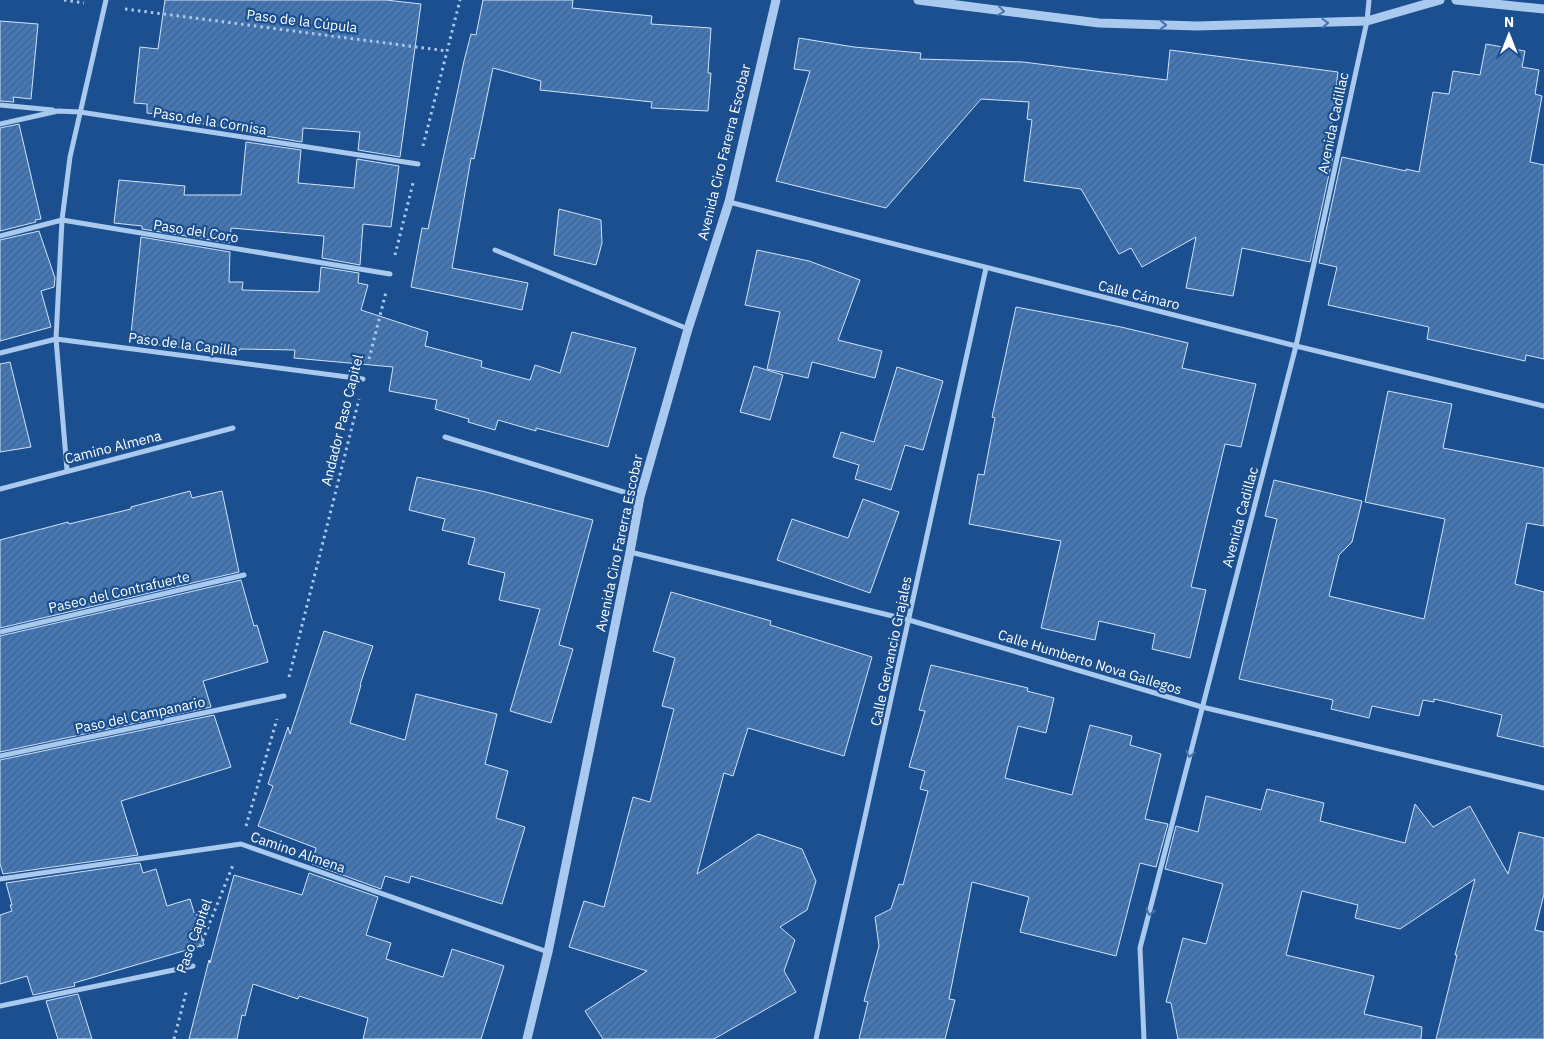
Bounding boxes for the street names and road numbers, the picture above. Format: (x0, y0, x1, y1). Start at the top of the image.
street label: Paso de la Cúpula (246, 5, 359, 37)
street label: Avenida Ciro Farerra Escobar (693, 62, 755, 242)
street label: Avenida Cadillac (1313, 71, 1353, 175)
street label: Paso de la Cornisa (152, 103, 269, 139)
street label: Paso del Coro (152, 215, 240, 247)
street label: Calle Cámaro (1096, 276, 1182, 314)
street label: Paso de la Capilla (127, 328, 239, 360)
street label: Andador Paso Capitel (317, 352, 367, 488)
street label: Camino Almena (63, 426, 164, 468)
street label: Avenida Ciro Farerra Escobar (591, 453, 647, 633)
street label: Avenida Cadillac (1218, 465, 1262, 569)
street label: Paseo del Contrafuerte (47, 567, 192, 617)
street label: Calle Gervancio Grajales (866, 574, 916, 728)
street label: Calle Humberto Nova Gallegos (996, 625, 1184, 699)
street label: Paso del Campanario (73, 692, 207, 738)
street label: Camino Almena (248, 827, 348, 877)
street label: Paso Capitel (172, 896, 216, 976)

